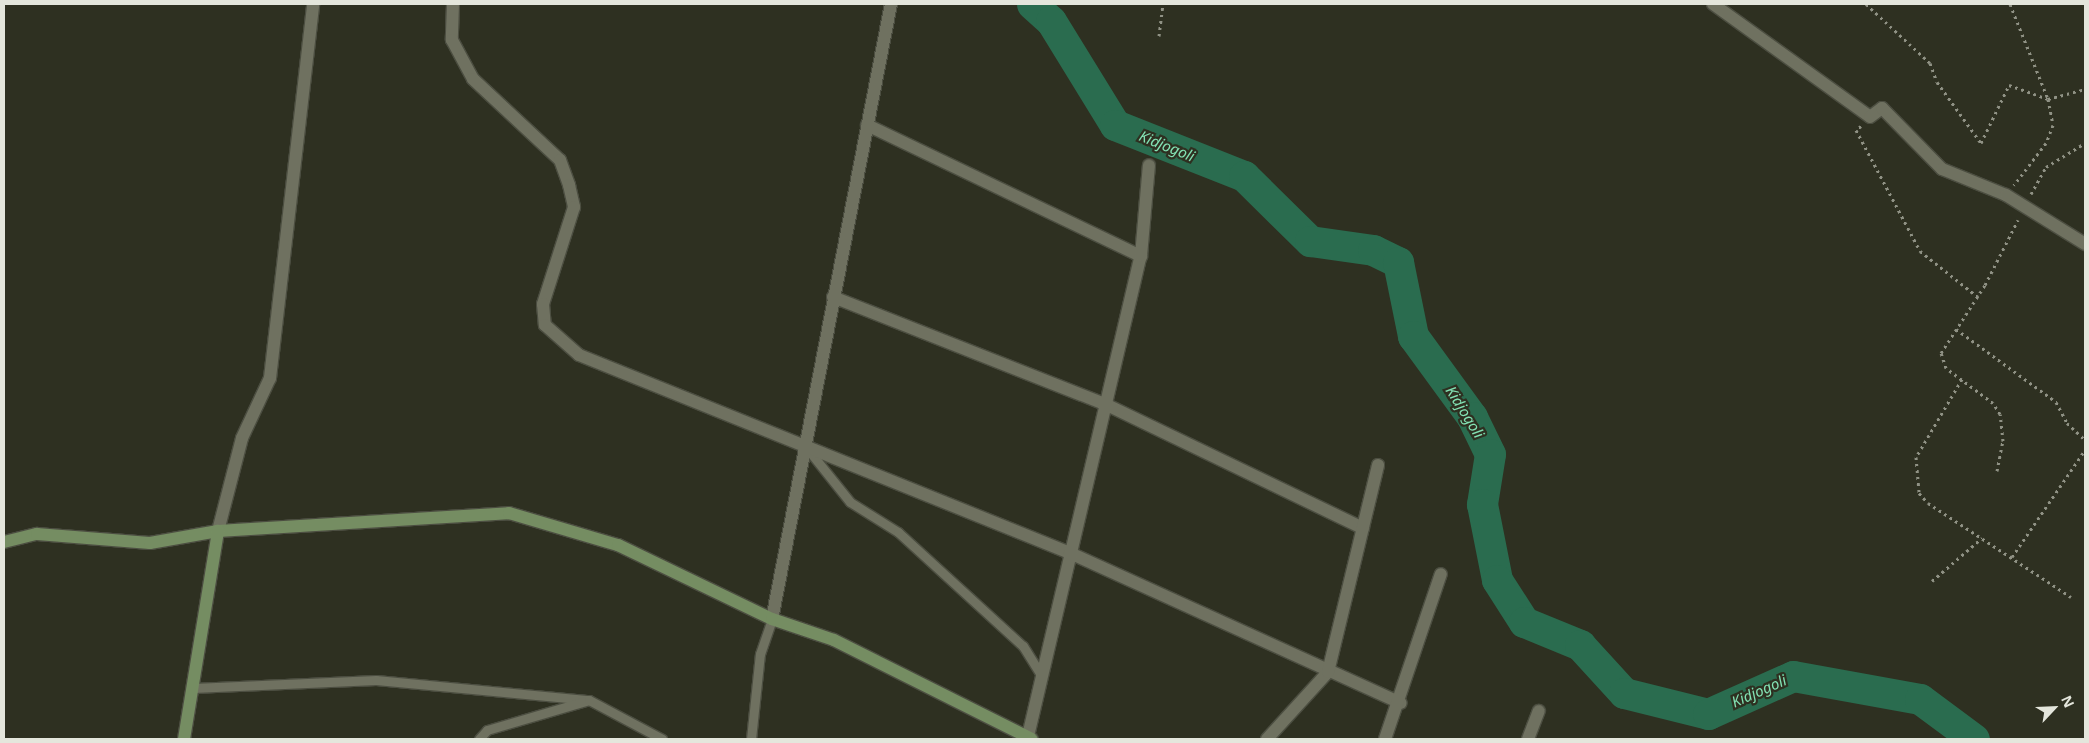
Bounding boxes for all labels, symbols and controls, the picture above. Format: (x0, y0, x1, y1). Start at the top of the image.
water label: Kidjogoli (1137, 127, 1197, 165)
water label: Kidjogoli (1442, 383, 1488, 441)
water label: Kidjogoli (1729, 671, 1789, 711)
north arrow (2029, 683, 2079, 733)
text: N (2057, 692, 2079, 711)

